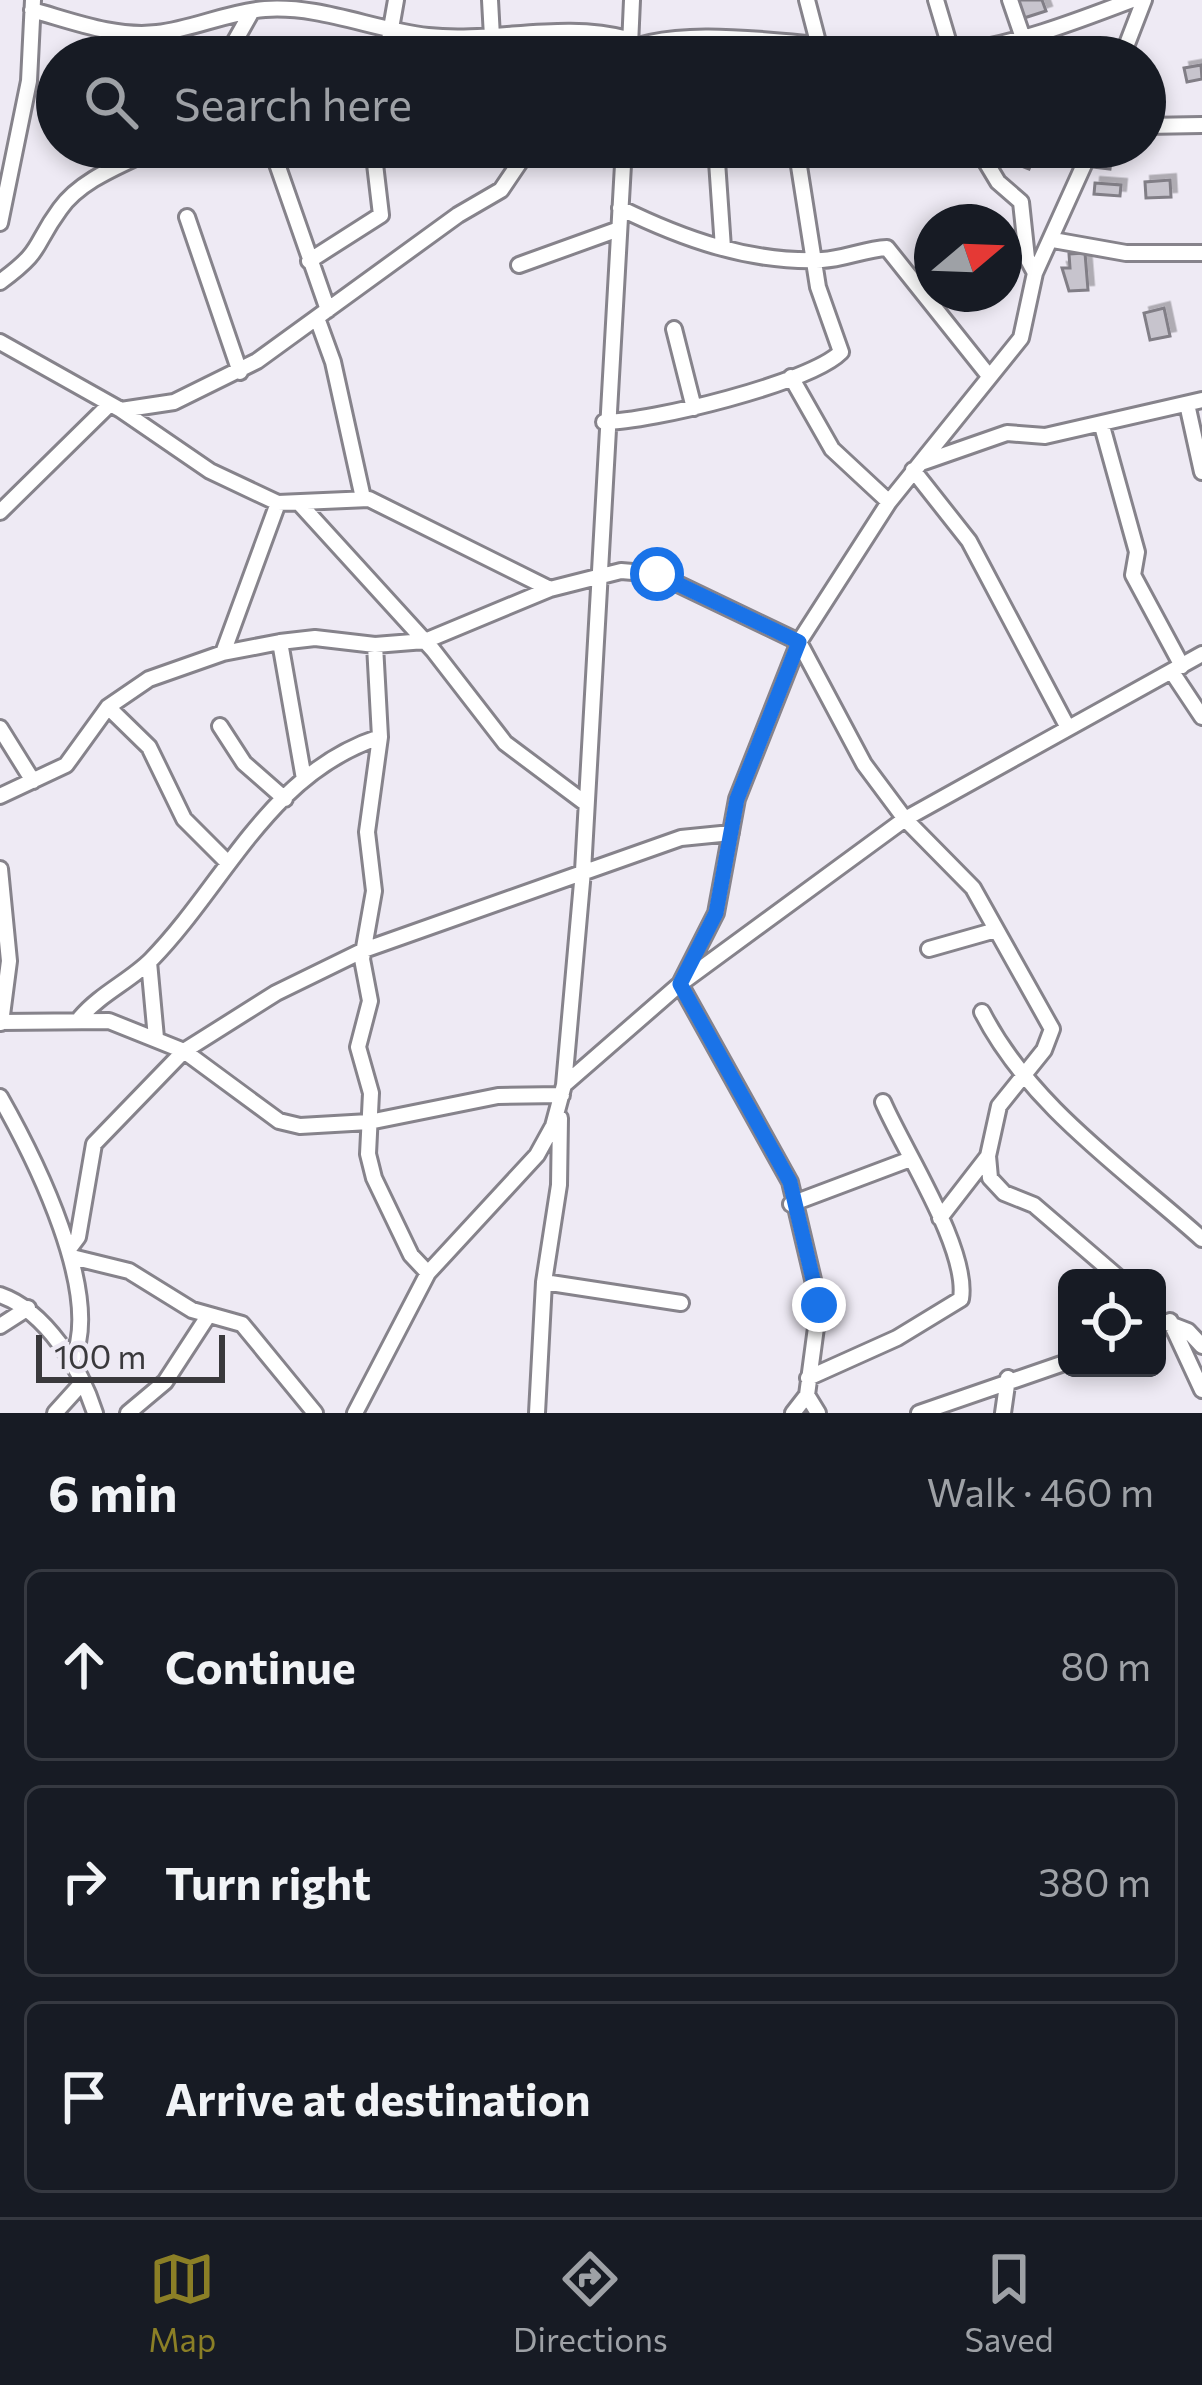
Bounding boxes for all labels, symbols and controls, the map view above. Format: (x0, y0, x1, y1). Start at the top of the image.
search box (36, 36, 1166, 168)
icon: search (78, 69, 144, 135)
text: Search here (174, 75, 412, 130)
north arrow (914, 204, 1022, 312)
route start (630, 547, 684, 601)
map controls (1058, 1269, 1166, 1377)
button: locate (1058, 1269, 1166, 1377)
route end (792, 1278, 846, 1332)
scale bar (36, 1329, 225, 1382)
text: 100 m (54, 1335, 146, 1376)
text: 6 min (48, 1460, 177, 1523)
text: Walk · 460 m (927, 1467, 1154, 1515)
icon: ahead (51, 1632, 117, 1698)
text: Continue (165, 1638, 356, 1693)
text: 80 m (1060, 1641, 1151, 1689)
icon: right (51, 1848, 117, 1914)
text: Turn right (165, 1854, 371, 1909)
text: 380 m (1038, 1857, 1151, 1905)
icon: arrive (51, 2064, 117, 2130)
text: Arrive at destination (165, 2070, 591, 2125)
tab: Map (148, 2246, 216, 2359)
tab: Directions (513, 2246, 668, 2359)
tab: Saved (965, 2246, 1054, 2359)

